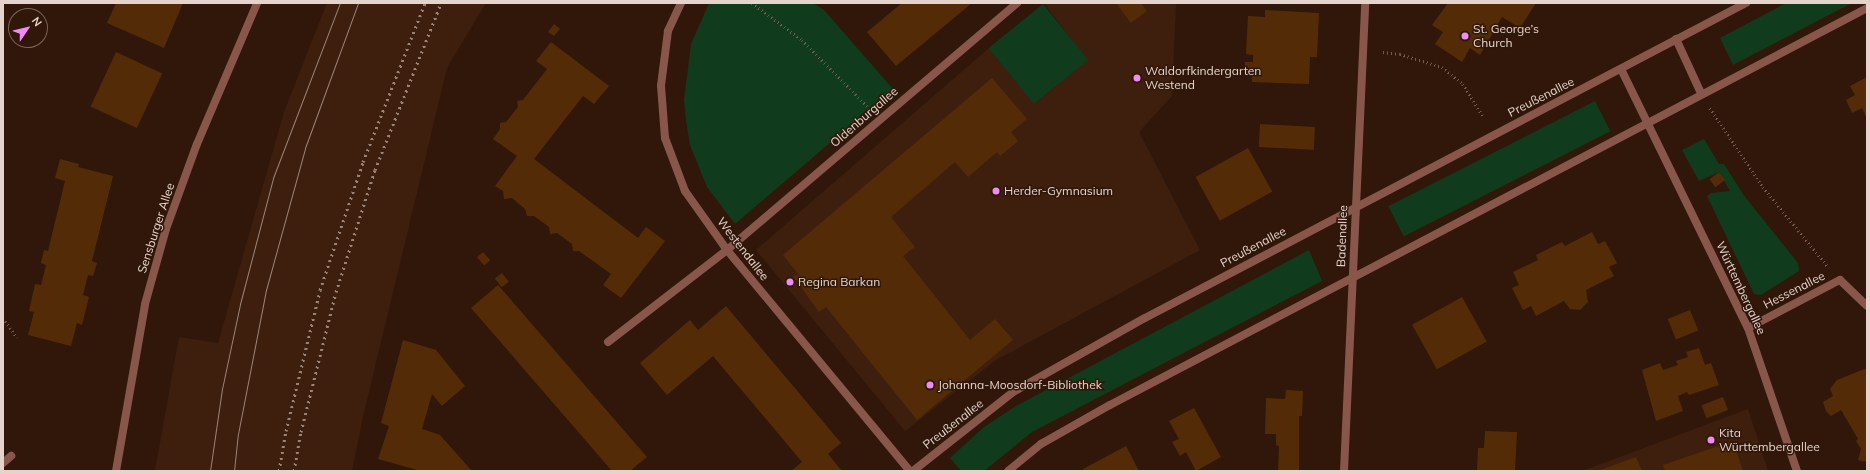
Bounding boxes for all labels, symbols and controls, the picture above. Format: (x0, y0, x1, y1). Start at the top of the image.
north arrow (8, 8, 48, 48)
text: N (29, 14, 45, 29)
place label: St. George’s Church (1473, 22, 1539, 50)
marker: St. George’s Church (1460, 31, 1470, 41)
place label: Waldorfkindergarten Westend (1145, 64, 1261, 92)
marker: Waldorfkindergarten Westend (1132, 73, 1142, 83)
street label: Preußenallee (1505, 74, 1577, 120)
street label: Oldenburgallee (827, 84, 901, 150)
street label: Sensburger Allee (135, 181, 177, 275)
place label: Herder-Gymnasium (1004, 184, 1113, 198)
marker: Herder-Gymnasium (991, 186, 1001, 196)
street label: Badenallee (1334, 205, 1350, 267)
street label: Westendallee (714, 215, 772, 283)
street label: Preußenallee (1218, 224, 1288, 270)
street label: Württembergallee (1713, 239, 1769, 337)
street label: Hessenallee (1761, 268, 1827, 312)
place label: Regina Barkan (798, 275, 880, 289)
marker: Regina Barkan (785, 277, 795, 287)
place label: Johanna-Moosdorf-Bibliothek (938, 378, 1102, 392)
marker: Johanna-Moosdorf-Bibliothek (925, 380, 935, 390)
street label: Preußenallee (920, 396, 986, 452)
place label: Kita Württembergallee (1719, 426, 1820, 454)
marker: Kita Württembergallee (1706, 435, 1716, 445)

